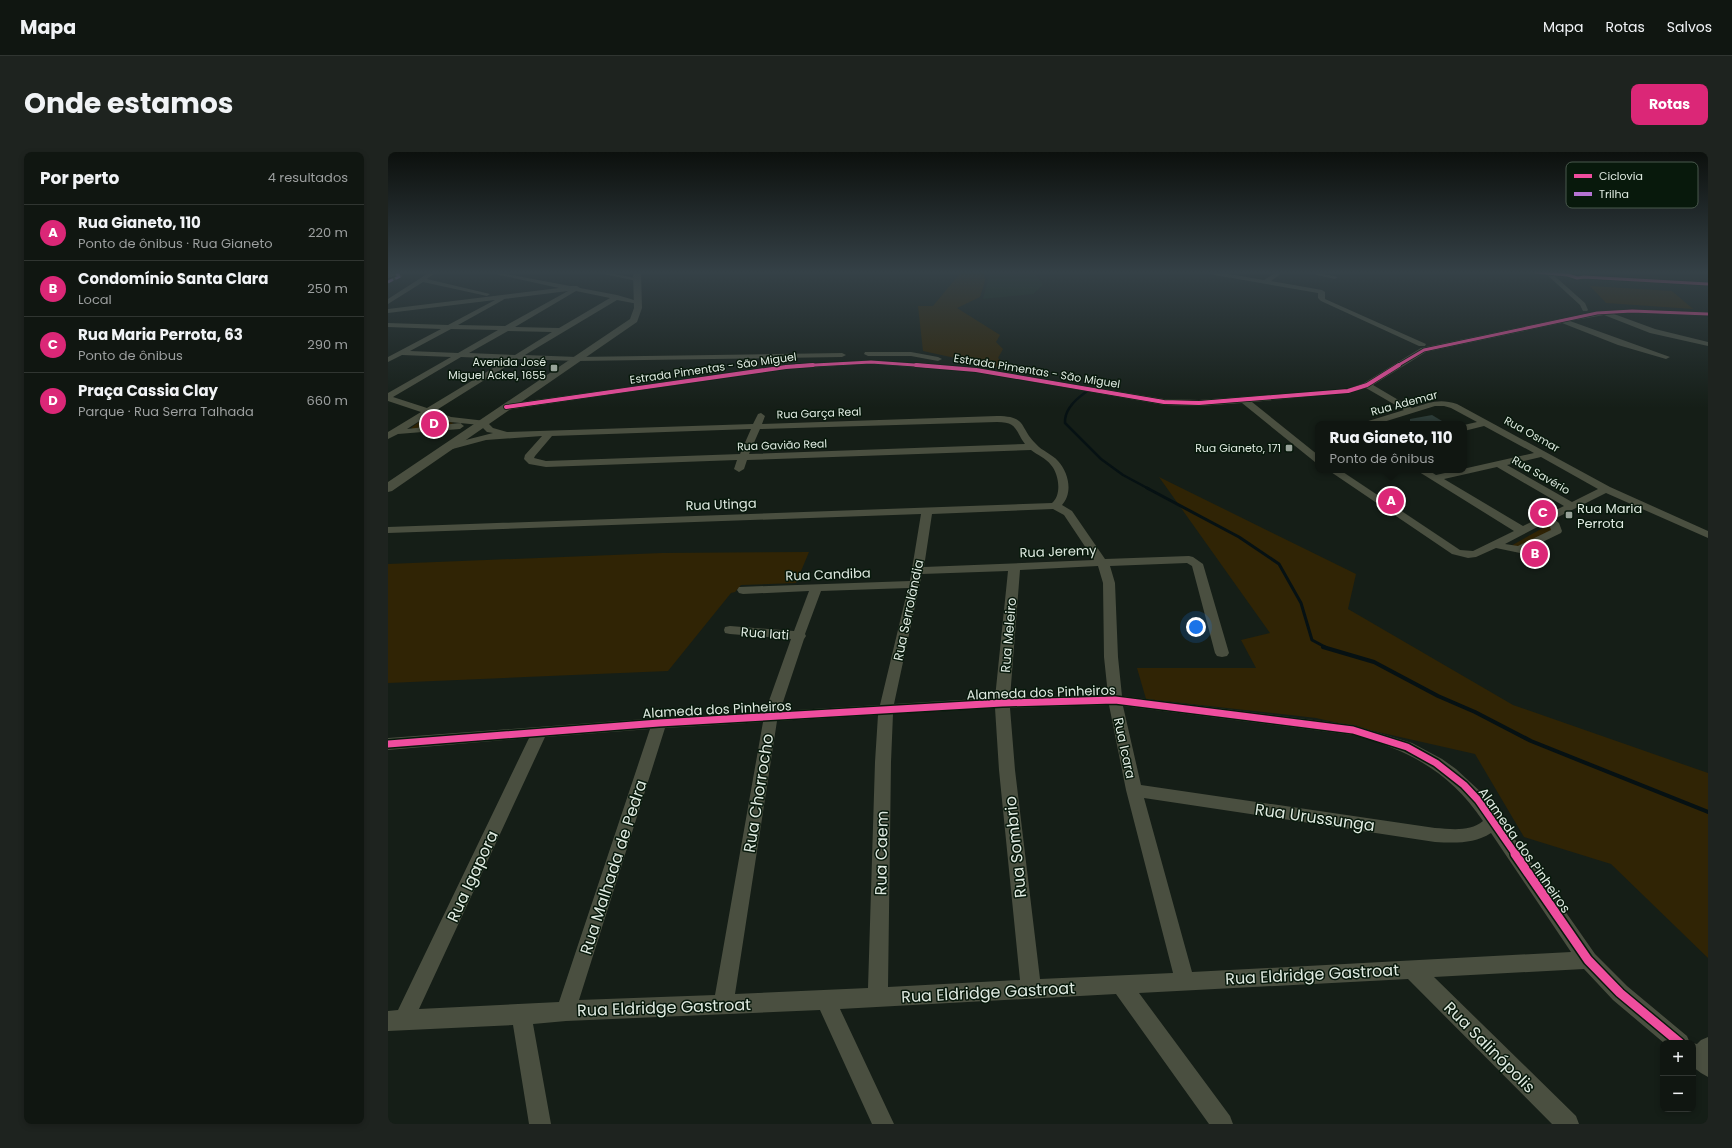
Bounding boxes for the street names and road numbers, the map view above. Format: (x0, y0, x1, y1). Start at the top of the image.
street label: Estrada Pimentas - São Miguel (629, 348, 797, 388)
street label: Estrada Pimentas - São Miguel (953, 350, 1121, 392)
street label: Rua Ademar (1369, 386, 1439, 420)
street label: Rua Garça Real (776, 404, 862, 422)
street label: Rua Osmar (1501, 412, 1563, 456)
street label: Rua Gavião Real (737, 435, 827, 455)
street label: Rua Savério (1509, 452, 1573, 498)
street label: Rua Utinga (685, 494, 757, 515)
street label: Rua Jeremy (1019, 541, 1098, 562)
street label: Rua Serrolândia (888, 558, 929, 663)
street label: Rua Candiba (785, 564, 871, 585)
street label: Rua Meleiro (996, 597, 1021, 673)
street label: Rua Iati (740, 622, 790, 645)
street label: Alameda dos Pinheiros (966, 680, 1116, 705)
street label: Alameda dos Pinheiros (642, 696, 792, 723)
street label: Rua Icara (1109, 716, 1140, 780)
street label: Rua Chorrocho (738, 732, 779, 854)
street label: Rua Malhada de Pedra (574, 777, 653, 957)
street label: Alameda dos Pinheiros (1474, 784, 1575, 917)
street label: Rua Sombrio (999, 795, 1032, 899)
street label: Rua Urussunga (1253, 798, 1376, 837)
street label: Rua Caem (869, 811, 894, 896)
street label: Rua Igapora (441, 827, 504, 926)
street label: Rua Eldridge Gastroat (1225, 958, 1400, 991)
street label: Rua Eldridge Gastroat (901, 976, 1076, 1009)
street label: Rua Eldridge Gastroat (577, 993, 752, 1022)
street label: Rua Salinópolis (1439, 996, 1541, 1098)

